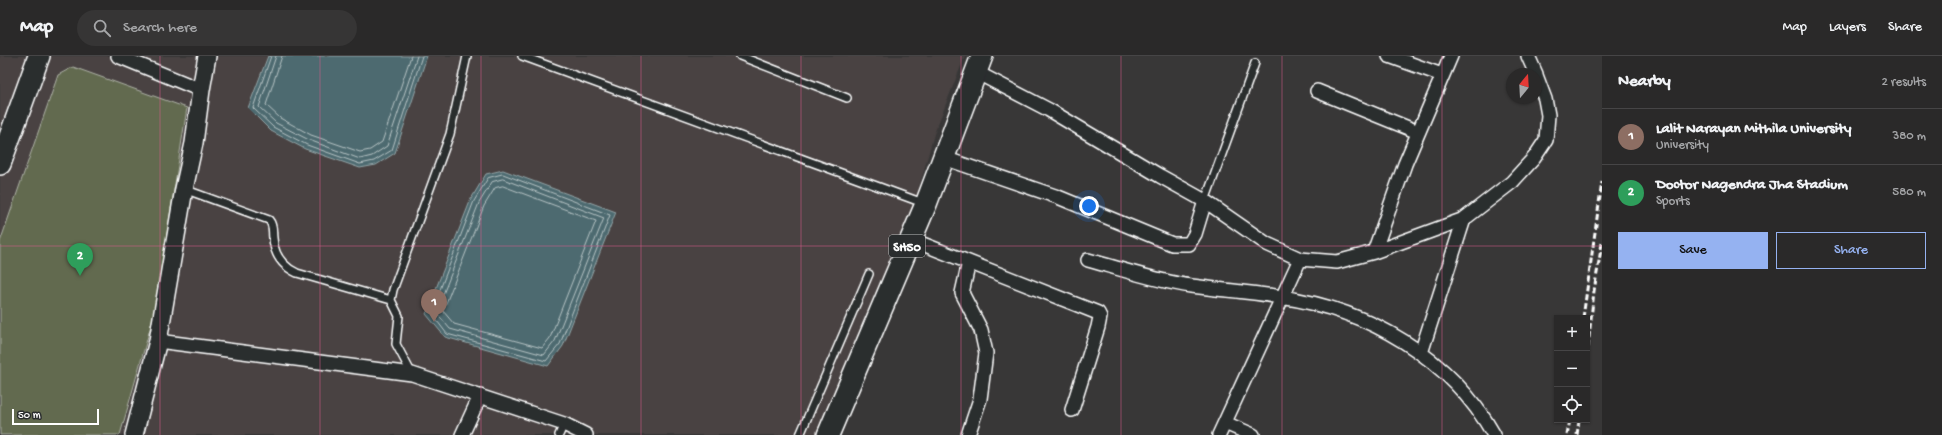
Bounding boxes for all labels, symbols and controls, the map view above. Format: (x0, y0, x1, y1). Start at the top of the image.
search box (77, 10, 357, 46)
text: Map (20, 16, 53, 39)
icon: search (91, 17, 113, 39)
text: Search here (123, 19, 197, 37)
text: Map (1783, 19, 1807, 36)
text: Layers (1829, 19, 1866, 36)
text: Share (1888, 19, 1922, 36)
north arrow (1506, 68, 1542, 104)
text: Nearby (1618, 72, 1671, 92)
text: 2 results (1881, 75, 1926, 90)
text: Lalit Narayan Mithila University (1656, 120, 1851, 138)
text: 1 (1628, 129, 1634, 144)
text: 380 m (1892, 129, 1926, 144)
text: University (1656, 138, 1709, 153)
text: Doctor Nagendra Jha Stadium (1656, 176, 1848, 194)
text: 2 (1628, 185, 1634, 200)
text: 580 m (1892, 185, 1926, 200)
text: Sports (1656, 194, 1690, 209)
your location (1079, 196, 1099, 216)
button: Save (1618, 232, 1768, 269)
button: Share (1776, 232, 1926, 269)
road number: SH50 (889, 235, 925, 257)
pin: 2 (67, 243, 93, 276)
pin: 1 (421, 289, 447, 322)
map controls (1554, 315, 1590, 423)
button: + (1554, 315, 1590, 351)
button: − (1554, 351, 1590, 387)
button: locate (1554, 387, 1590, 423)
scale bar (12, 407, 99, 426)
text: 50 m (18, 410, 40, 422)

